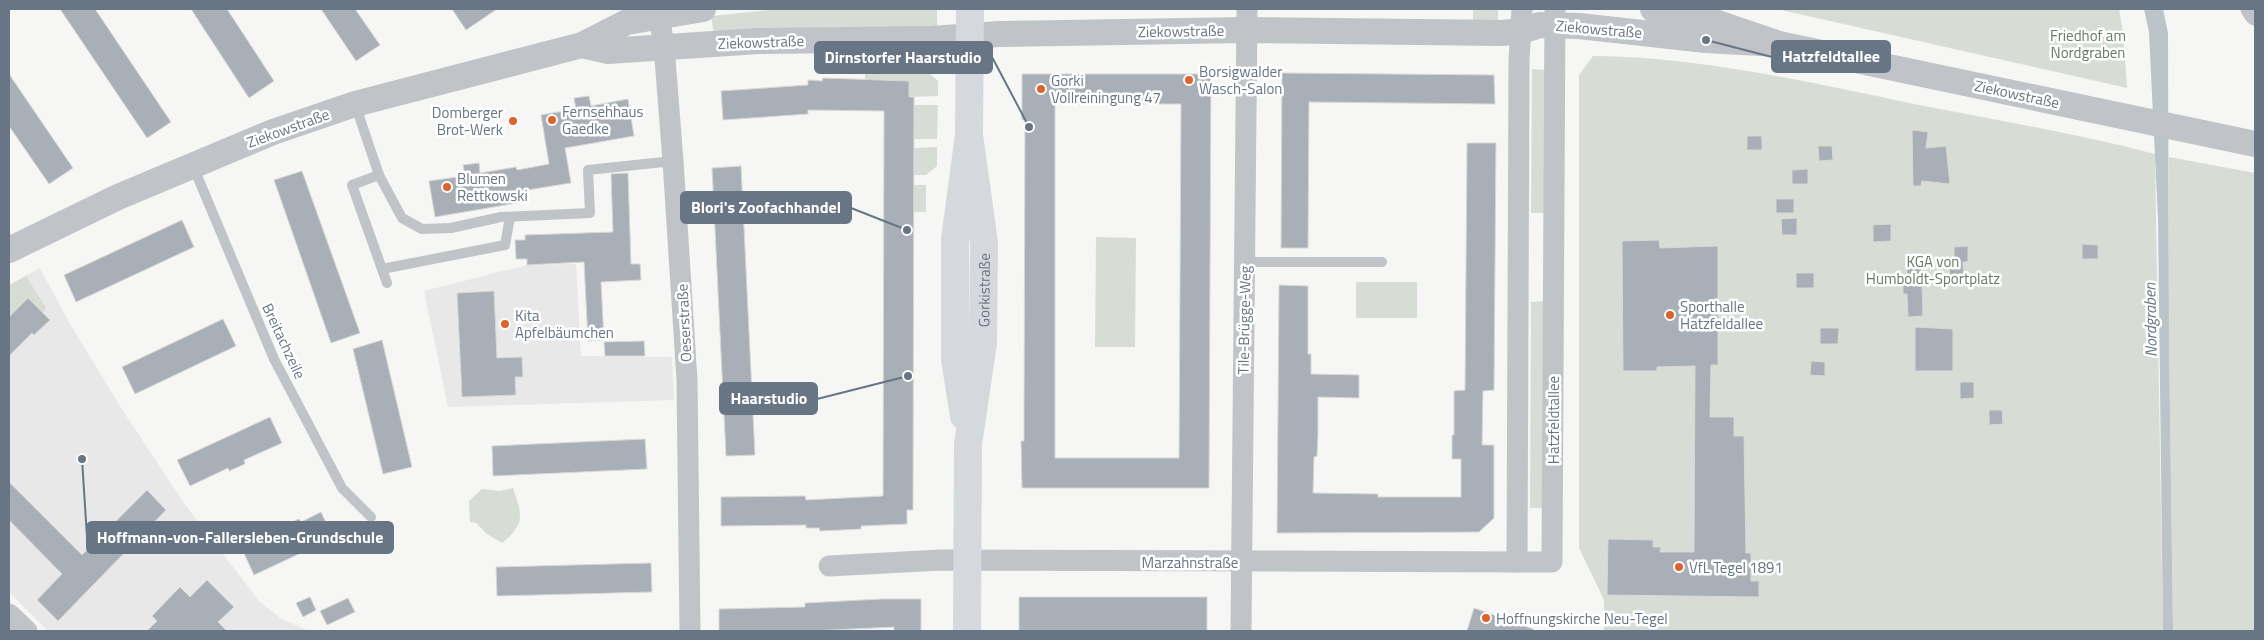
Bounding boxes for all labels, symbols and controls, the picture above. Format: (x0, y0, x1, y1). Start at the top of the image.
street label: Ziekowstraße (1555, 14, 1643, 44)
street label: Ziekowstraße (1138, 19, 1224, 43)
park label: Friedhof am Nordgraben (2050, 24, 2126, 64)
street label: Ziekowstraße (717, 29, 805, 55)
callout: Hatzfeldtallee (1772, 41, 1890, 72)
callout: Dirnstorfer Haarstudio (815, 42, 992, 73)
text: Hatzfeldtallee (1782, 44, 1880, 68)
text: Dirnstorfer Haarstudio (824, 45, 982, 69)
place label: Borsigwalder Wasch-Salon (1199, 60, 1282, 100)
place label: Gorki Vollreiningung 47 (1051, 69, 1161, 109)
marker: Borsigwalder Wasch-Salon (1183, 74, 1195, 86)
street label: Ziekowstraße (1972, 74, 2062, 114)
marker: Gorki Vollreiningung 47 (1035, 83, 1047, 95)
place label: Fernsehhaus Gaedke (562, 100, 644, 140)
place label: Domberger Brot-Werk (432, 101, 503, 141)
street label: Ziekowstraße (244, 102, 332, 154)
marker: Fernsehhaus Gaedke (546, 114, 558, 126)
marker: Domberger Brot-Werk (507, 115, 519, 127)
place label: Blumen Rettkowski (457, 167, 528, 207)
marker: Blumen Rettkowski (441, 181, 453, 193)
callout: Blori's Zoofachhandel (681, 192, 851, 223)
text: Blori's Zoofachhandel (691, 195, 841, 219)
park label: KGA von Humboldt-Sportplatz (1866, 250, 2000, 290)
street label: Gorkistraße (972, 253, 995, 327)
street label: Tile-Brügge-Weg (1232, 265, 1256, 375)
water label: Nordgraben (2137, 282, 2163, 357)
street label: Oeserstraße (670, 283, 698, 363)
place label: Sporthalle Hatzfeldallee (1680, 295, 1763, 335)
street label: Breitachzeile (256, 299, 312, 383)
place label: Kita Apfelbäumchen (515, 304, 614, 344)
marker: Sporthalle Hatzfeldallee (1664, 309, 1676, 321)
marker: Kita Apfelbäumchen (499, 318, 511, 330)
street label: Hatzfeldtallee (1542, 376, 1565, 464)
callout: Haarstudio (720, 383, 817, 414)
text: Haarstudio (731, 386, 807, 410)
callout: Hoffmann-von-Fallersleben-Grundschule (87, 522, 393, 553)
text: Hoffmann-von-Fallersleben-Grundschule (97, 525, 383, 549)
street label: Marzahnstraße (1142, 551, 1238, 574)
place label: VfL Tegel 1891 (1689, 556, 1783, 579)
marker: VfL Tegel 1891 (1673, 561, 1685, 573)
place label: Hoffnungskirche Neu-Tegel (1496, 607, 1668, 630)
marker: Hoffnungskirche Neu-Tegel (1480, 612, 1492, 624)

